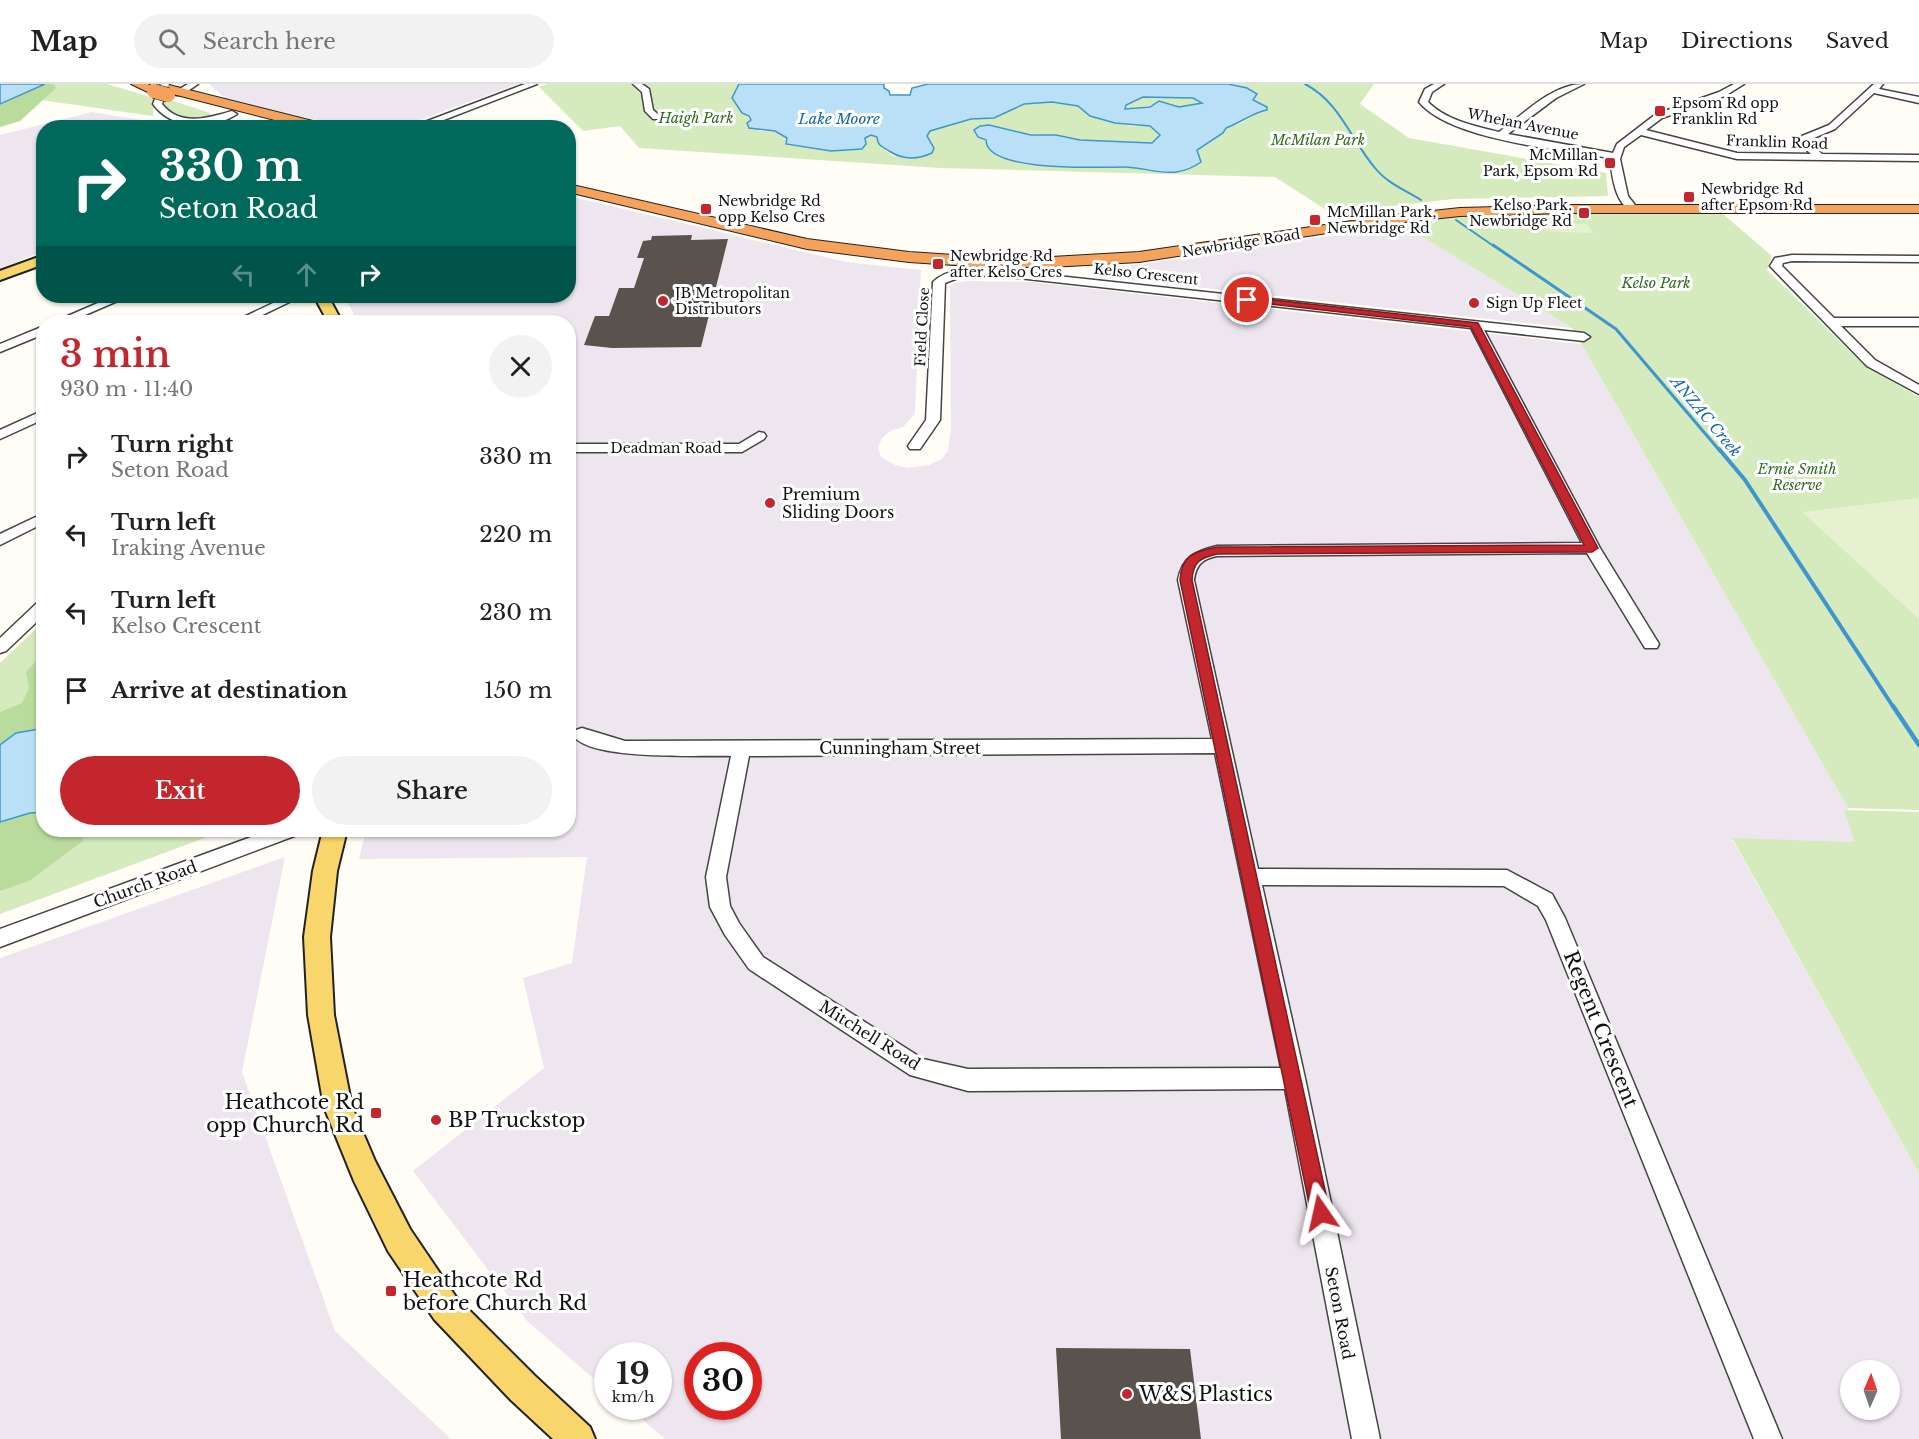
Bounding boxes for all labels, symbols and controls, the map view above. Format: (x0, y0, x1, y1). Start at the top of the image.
search box (134, 14, 554, 68)
text: Map (30, 24, 98, 59)
icon: search (155, 25, 188, 58)
text: Search here (203, 28, 336, 55)
text: Map (1599, 28, 1648, 54)
text: Directions (1681, 28, 1793, 54)
text: Saved (1826, 28, 1889, 54)
place label: Epsom Rd opp Franklin Rd (1672, 94, 1779, 128)
street label: Whelan Avenue (1465, 104, 1580, 144)
marker: Epsom Rd opp Franklin Rd (1653, 104, 1667, 118)
park label: Haigh Park (658, 109, 733, 127)
water label: Lake Moore (797, 109, 880, 128)
park label: McMilan Park (1270, 131, 1365, 149)
street label: Franklin Road (1726, 131, 1829, 153)
text: 330 m (159, 140, 302, 192)
icon: right (60, 144, 138, 222)
place label: McMillan Park, Epsom Rd (1483, 146, 1599, 180)
marker: McMillan Park, Epsom Rd (1603, 156, 1617, 170)
place label: Newbridge Rd after Epsom Rd (1701, 180, 1813, 214)
marker: Newbridge Rd after Epsom Rd (1682, 190, 1696, 204)
text: Seton Road (159, 192, 318, 225)
place label: Newbridge Rd opp Kelso Cres (718, 192, 825, 226)
place label: Kelso Park, Newbridge Rd (1469, 196, 1573, 230)
marker: Newbridge Rd opp Kelso Cres (699, 202, 713, 216)
place label: McMillan Park, Newbridge Rd (1327, 203, 1436, 237)
marker: Kelso Park, Newbridge Rd (1577, 206, 1591, 220)
marker: McMillan Park, Newbridge Rd (1308, 213, 1322, 227)
street label: Newbridge Road (1180, 225, 1302, 261)
place label: Newbridge Rd after Kelso Cres (950, 247, 1062, 281)
marker: Newbridge Rd after Kelso Cres (931, 257, 945, 271)
icon: left (227, 258, 260, 291)
icon: ahead (290, 258, 323, 291)
icon: right (353, 258, 386, 291)
street label: Kelso Crescent (1093, 260, 1200, 289)
pin (1221, 274, 1272, 325)
park label: Kelso Park (1621, 274, 1690, 292)
icon: arrive (1230, 283, 1263, 316)
place label: JB Metropolitan Distributors (673, 284, 790, 318)
street label: Field Close (911, 287, 933, 367)
marker: JB Metropolitan Distributors (656, 294, 670, 308)
place label: Sign Up Fleet (1486, 294, 1583, 312)
marker: Sign Up Fleet (1467, 296, 1481, 310)
text: 3 min (60, 332, 170, 377)
button: close (489, 335, 552, 398)
water label: ANZAC Creek (1666, 370, 1745, 460)
text: 930 m · 11:40 (60, 377, 193, 401)
text: Turn right (111, 431, 233, 458)
street label: Deadman Road (610, 439, 722, 457)
icon: right (60, 440, 93, 473)
text: 330 m (479, 443, 552, 470)
text: Seton Road (111, 458, 229, 482)
park label: Ernie Smith Reserve (1757, 460, 1836, 494)
place label: Premium Sliding Doors (782, 484, 894, 522)
marker: Premium Sliding Doors (763, 496, 777, 510)
text: Turn left (111, 509, 216, 536)
icon: left (60, 518, 93, 551)
text: 220 m (479, 521, 552, 548)
text: Iraking Avenue (111, 536, 266, 560)
text: Turn left (111, 587, 216, 614)
icon: left (60, 596, 93, 629)
text: 230 m (479, 599, 552, 626)
text: Kelso Crescent (111, 614, 261, 638)
icon: arrive (60, 674, 93, 707)
text: Arrive at destination (111, 677, 348, 704)
text: 150 m (484, 677, 552, 704)
street label: Cunningham Street (819, 738, 981, 758)
button: Exit (60, 756, 300, 825)
button: Share (312, 756, 552, 825)
street label: Church Road (90, 856, 200, 912)
street label: Regent Crescent (1559, 947, 1644, 1111)
street label: Mitchell Road (816, 996, 924, 1074)
place label: Heathcote Rd opp Church Rd (206, 1090, 364, 1137)
marker: Heathcote Rd opp Church Rd (369, 1106, 383, 1120)
place label: BP Truckstop (448, 1108, 585, 1132)
marker: BP Truckstop (429, 1113, 443, 1127)
position arrow (1289, 1181, 1353, 1245)
street label: Seton Road (1321, 1265, 1359, 1361)
place label: Heathcote Rd before Church Rd (402, 1268, 587, 1315)
marker: Heathcote Rd before Church Rd (384, 1284, 398, 1298)
speed limit sign: 30 (684, 1342, 762, 1420)
text: 19 (616, 1355, 650, 1392)
north arrow (1840, 1360, 1900, 1420)
map controls (1840, 1360, 1900, 1420)
place label: W&S Plastics (1138, 1382, 1273, 1406)
text: km/h (612, 1387, 654, 1406)
marker: W&S Plastics (1120, 1387, 1134, 1401)

